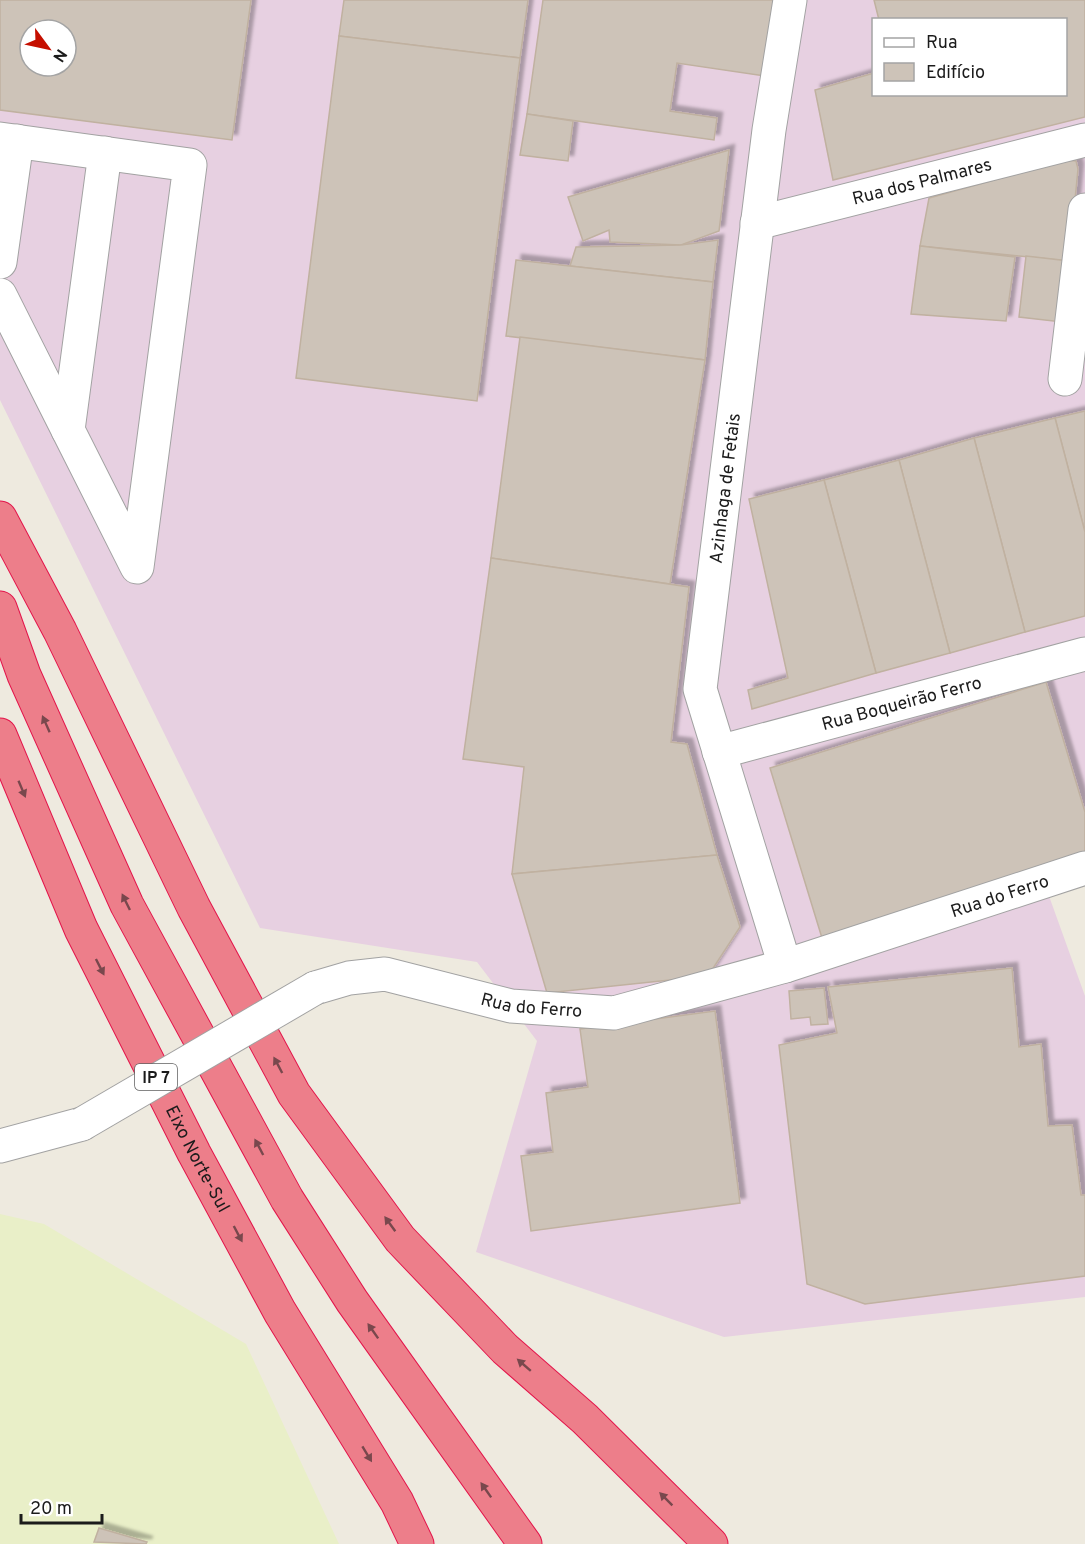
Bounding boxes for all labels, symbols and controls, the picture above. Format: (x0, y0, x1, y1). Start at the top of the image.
north arrow (18, 18, 78, 78)
legend (872, 18, 1067, 96)
text: Rua (926, 32, 957, 55)
text: N (47, 45, 70, 65)
text: Edifício (926, 62, 985, 85)
street label: Rua dos Palmares (850, 154, 994, 211)
street label: Azinhaga de Fetais (706, 412, 747, 565)
street label: Rua Boqueirão Ferro (819, 672, 985, 737)
one-way arrow (41, 715, 51, 733)
one-way arrow (17, 780, 27, 798)
street label: Rua do Ferro (948, 871, 1052, 924)
one-way arrow (122, 893, 132, 911)
one-way arrow (95, 959, 105, 976)
street label: Rua do Ferro (478, 989, 583, 1024)
one-way arrow (273, 1056, 283, 1073)
road number: IP 7 (135, 1064, 177, 1090)
street label: Eixo Norte-Sul (159, 1102, 234, 1217)
one-way arrow (254, 1139, 264, 1156)
one-way arrow (384, 1217, 396, 1233)
one-way arrow (233, 1225, 243, 1242)
one-way arrow (367, 1323, 379, 1339)
one-way arrow (517, 1359, 532, 1372)
one-way arrow (362, 1446, 373, 1462)
one-way arrow (481, 1482, 492, 1498)
scale bar (21, 1487, 102, 1525)
one-way arrow (660, 1492, 674, 1506)
text: 20 m (30, 1498, 72, 1521)

